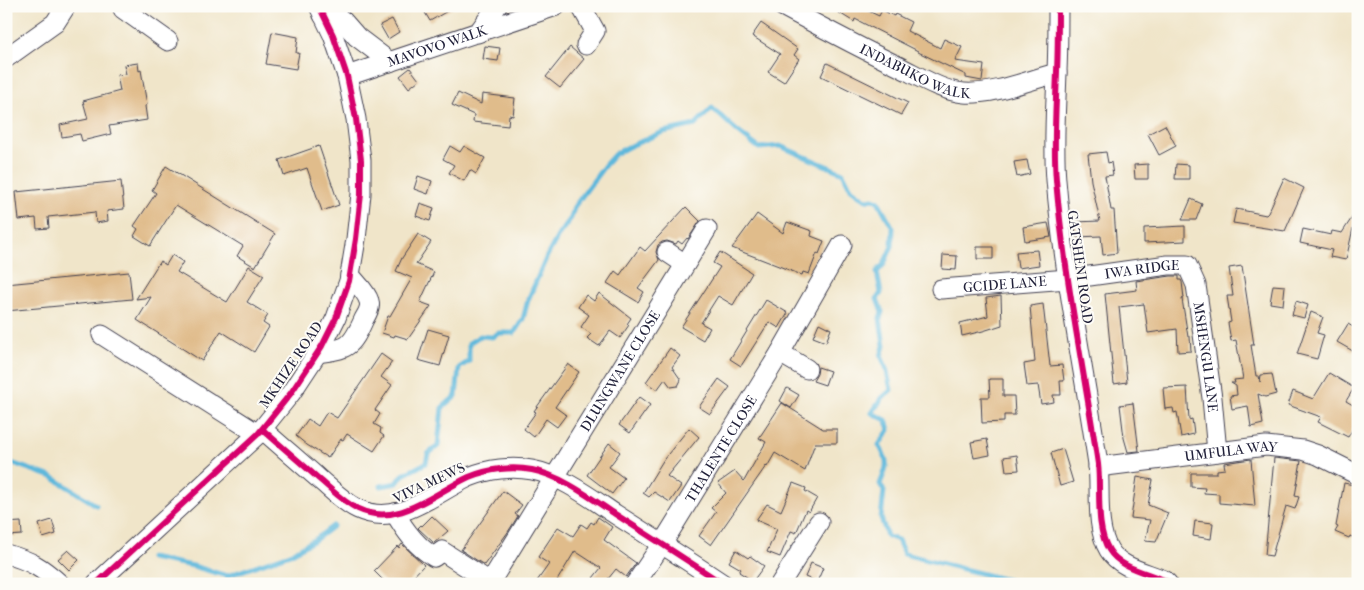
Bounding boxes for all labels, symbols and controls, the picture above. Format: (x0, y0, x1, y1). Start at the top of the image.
street label: MAVOVO WALK (385, 21, 490, 70)
street label: INDABUKO WALK (857, 40, 972, 102)
street label: GATSHENI ROAD (1064, 209, 1096, 325)
street label: IWA RIDGE (1103, 256, 1180, 282)
street label: GCIDE LANE (962, 272, 1048, 296)
street label: MSHENGU LANE (1190, 301, 1222, 413)
street label: DLUNGWANE CLOSE (576, 307, 664, 435)
street label: MKHIZE ROAD (256, 318, 326, 412)
street label: THALENTE CLOSE (681, 392, 761, 506)
street label: UMFULA WAY (1183, 437, 1279, 465)
street label: VIVA MEWS (389, 459, 468, 507)

